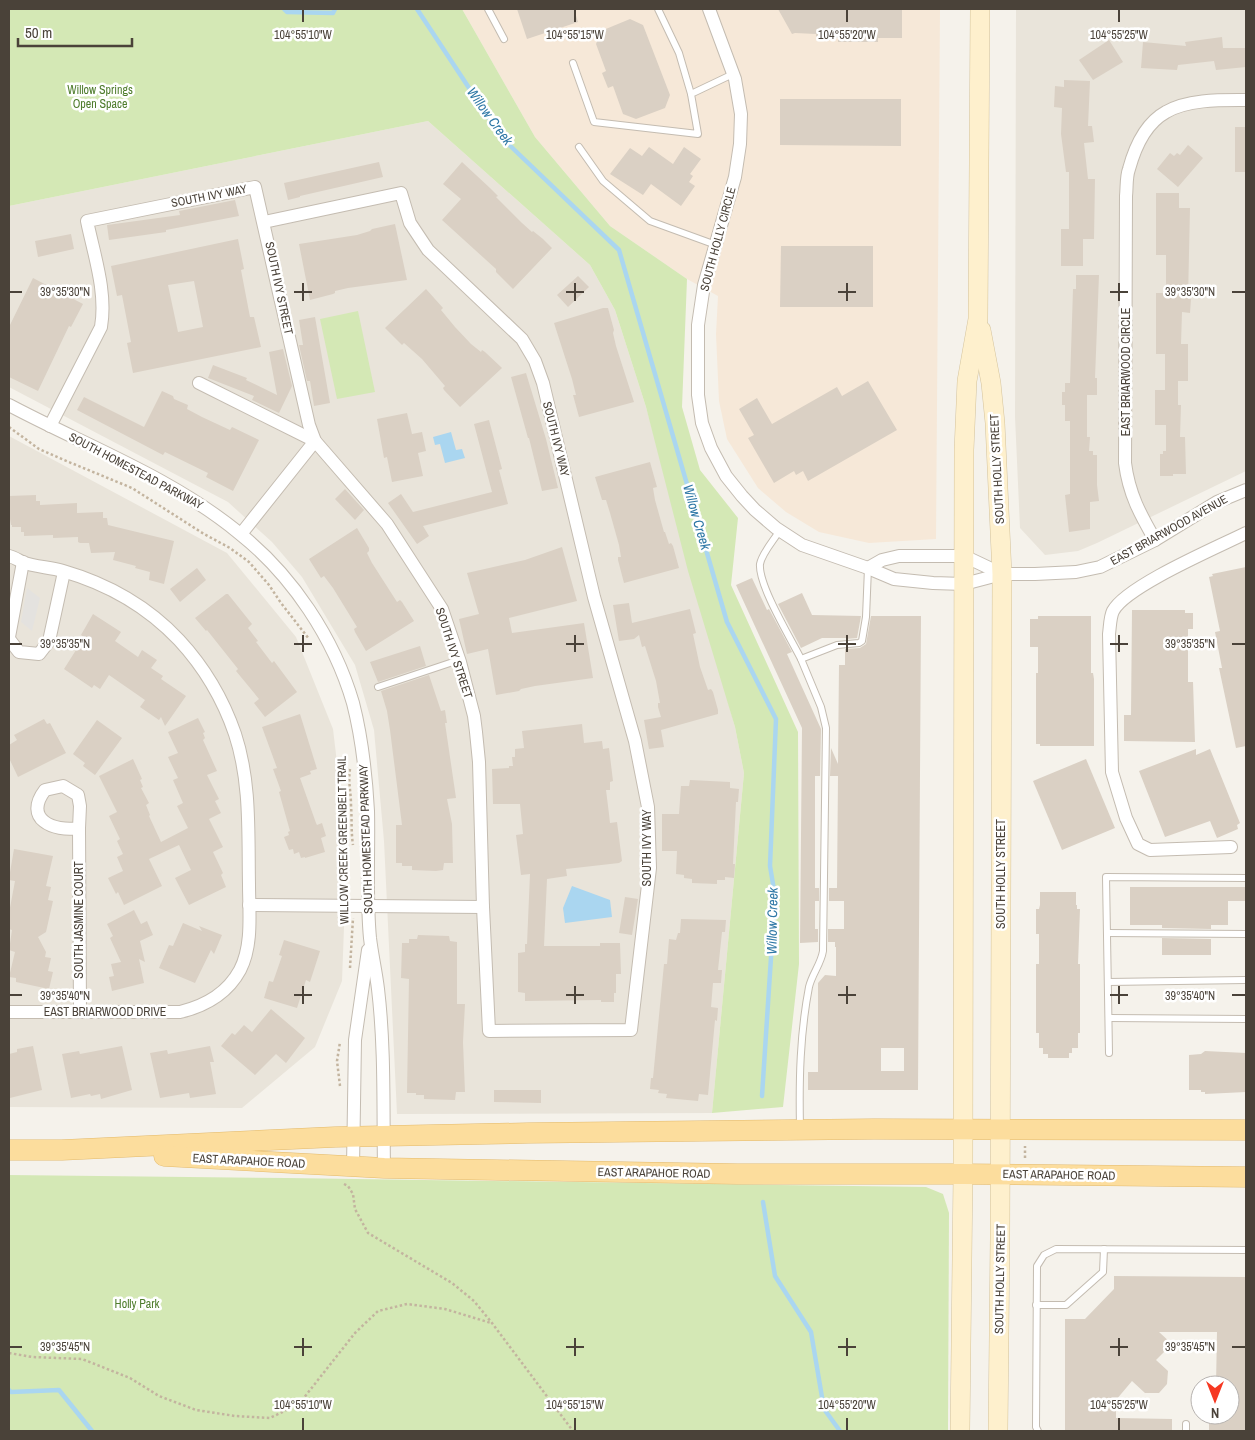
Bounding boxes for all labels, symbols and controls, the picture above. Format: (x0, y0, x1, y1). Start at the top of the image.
scale bar (18, 15, 131, 47)
text: 50 m (25, 22, 52, 43)
text: 104°55'10"W (274, 27, 333, 43)
text: 104°55'15"W (546, 27, 605, 43)
text: 104°55'20"W (818, 27, 877, 43)
text: 104°55'25"W (1090, 27, 1149, 43)
park label: Willow Springs Open Space (67, 82, 133, 112)
water label: Willow Creek (463, 83, 518, 150)
street label: SOUTH IVY WAY (170, 181, 249, 211)
street label: SOUTH HOLLY CIRCLE (696, 185, 740, 293)
street label: SOUTH IVY STREET (261, 240, 297, 336)
text: 39°35'30"N (40, 284, 90, 300)
text: 39°35'30"N (1165, 284, 1215, 300)
street label: EAST BRIARWOOD CIRCLE (1118, 308, 1134, 436)
street label: SOUTH IVY WAY (539, 400, 573, 479)
street label: SOUTH HOLLY STREET (986, 414, 1008, 524)
street label: SOUTH HOMESTEAD PARKWAY (66, 429, 206, 513)
water label: Willow Creek (679, 482, 715, 553)
street label: EAST BRIARWOOD AVENUE (1107, 491, 1231, 569)
street label: SOUTH IVY STREET (432, 606, 476, 700)
text: 39°35'35"N (40, 636, 90, 652)
text: 39°35'35"N (1165, 636, 1215, 652)
street label: WILLOW CREEK GREENBELT TRAIL (334, 755, 352, 924)
street label: SOUTH HOMESTEAD PARKWAY (355, 764, 377, 914)
street label: SOUTH IVY WAY (639, 809, 655, 886)
street label: SOUTH HOLLY STREET (993, 819, 1009, 929)
street label: SOUTH JASMINE COURT (71, 861, 87, 979)
water label: Willow Creek (762, 886, 782, 955)
text: 39°35'40"N (40, 988, 90, 1004)
text: 39°35'40"N (1165, 988, 1215, 1004)
street label: EAST BRIARWOOD DRIVE (44, 1004, 166, 1020)
street label: EAST ARAPAHOE ROAD (192, 1150, 306, 1172)
street label: EAST ARAPAHOE ROAD (597, 1164, 711, 1182)
street label: EAST ARAPAHOE ROAD (1002, 1166, 1116, 1184)
street label: SOUTH HOLLY STREET (991, 1224, 1009, 1334)
park label: Holly Park (115, 1296, 159, 1312)
text: 39°35'45"N (40, 1339, 90, 1355)
text: 39°35'45"N (1165, 1339, 1215, 1355)
north arrow (1190, 1375, 1240, 1425)
text: 104°55'10"W (274, 1397, 333, 1413)
text: 104°55'15"W (546, 1397, 605, 1413)
text: 104°55'20"W (818, 1397, 877, 1413)
text: 104°55'25"W (1090, 1397, 1149, 1413)
text: N (1211, 1404, 1219, 1422)

